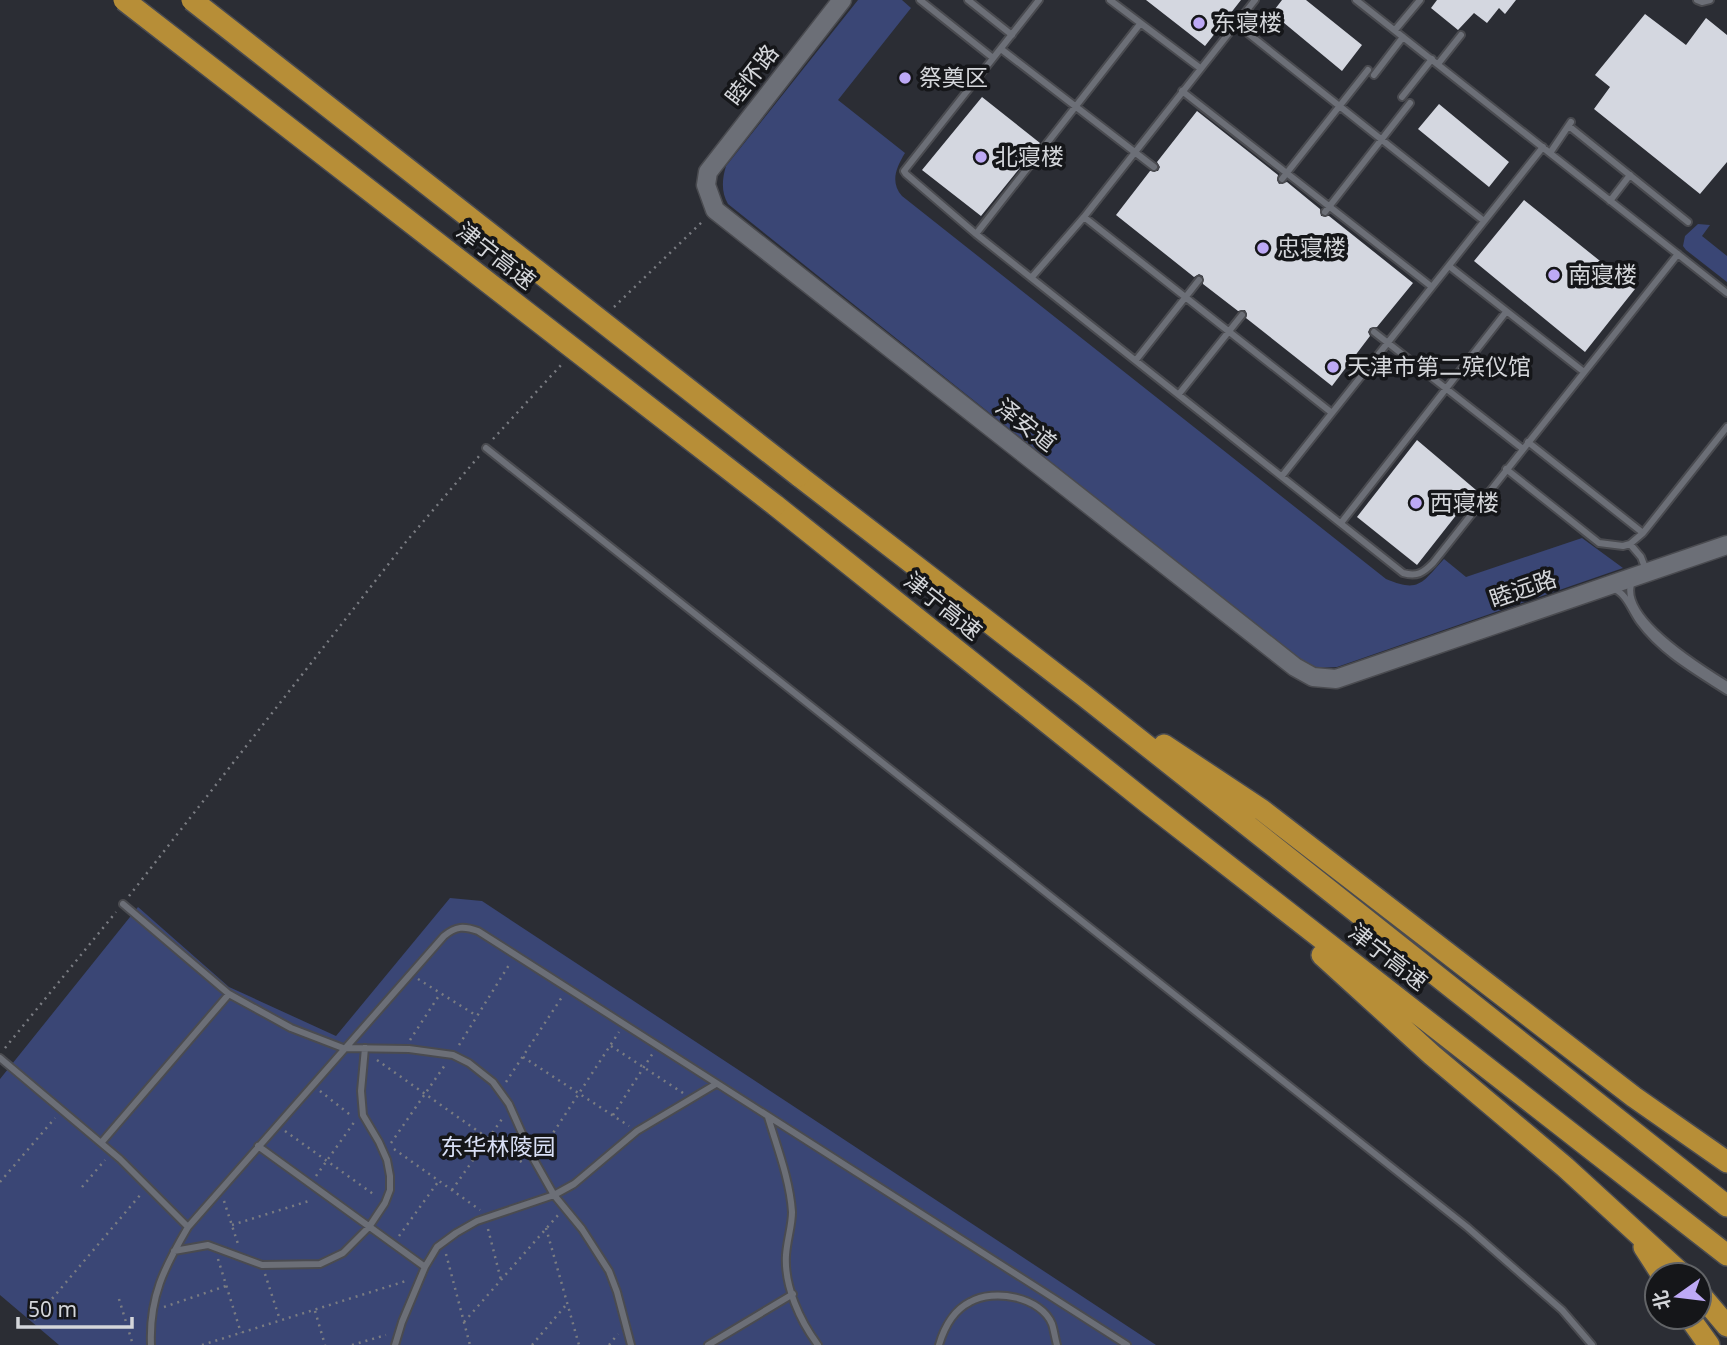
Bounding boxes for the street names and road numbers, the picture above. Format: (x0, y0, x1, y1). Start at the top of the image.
street label: 睦怀路 (717, 37, 785, 111)
street label: 津宁高速 (451, 214, 543, 296)
street label: 泽安道 (990, 390, 1064, 458)
street label: 睦远路 (1485, 562, 1561, 614)
street label: 津宁高速 (898, 564, 989, 647)
street label: 津宁高速 (1343, 915, 1435, 997)

